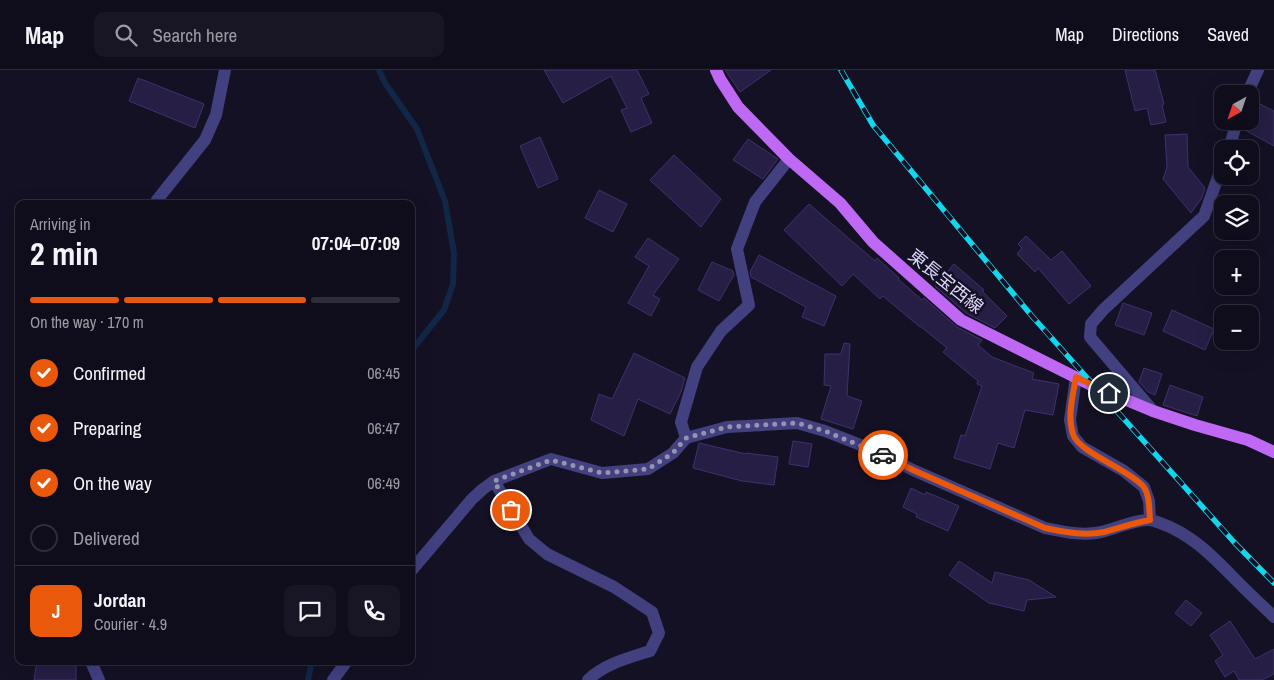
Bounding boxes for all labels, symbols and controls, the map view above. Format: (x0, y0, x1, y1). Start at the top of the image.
search box (94, 12, 444, 57)
text: Map (25, 19, 64, 51)
icon: search (112, 21, 140, 49)
text: Search here (152, 22, 237, 48)
text: Map (1055, 22, 1084, 47)
text: Directions (1112, 22, 1179, 47)
text: Saved (1207, 22, 1249, 47)
north arrow (1214, 85, 1259, 130)
map controls (1214, 85, 1259, 350)
button: locate (1214, 140, 1259, 185)
button: layers (1214, 195, 1259, 240)
text: Arriving in (30, 213, 91, 235)
text: 07:04–07:09 (312, 230, 400, 256)
text: 2 min (30, 232, 99, 275)
street label: 東長宝西線 (903, 243, 989, 319)
button: + (1214, 250, 1259, 295)
button: − (1214, 305, 1259, 350)
text: On the way · 170 m (30, 311, 144, 333)
icon: check (30, 359, 58, 387)
text: Confirmed (73, 360, 146, 386)
text: 06:45 (367, 362, 400, 384)
pin (1088, 372, 1130, 414)
icon: home (1095, 379, 1123, 407)
icon: check (30, 414, 58, 442)
text: Preparing (73, 415, 141, 441)
text: 06:47 (367, 417, 400, 439)
courier (858, 430, 908, 480)
icon: car (869, 441, 897, 469)
icon: check (30, 469, 58, 497)
text: On the way (73, 470, 152, 496)
text: 06:49 (367, 472, 400, 494)
pin (490, 489, 532, 531)
icon: bag (497, 496, 525, 524)
text: Delivered (73, 525, 140, 551)
button: chat (284, 585, 336, 637)
button: phone (348, 585, 400, 637)
text: Jordan (94, 587, 146, 613)
text: J (52, 598, 60, 624)
text: Courier · 4.9 (94, 613, 167, 635)

